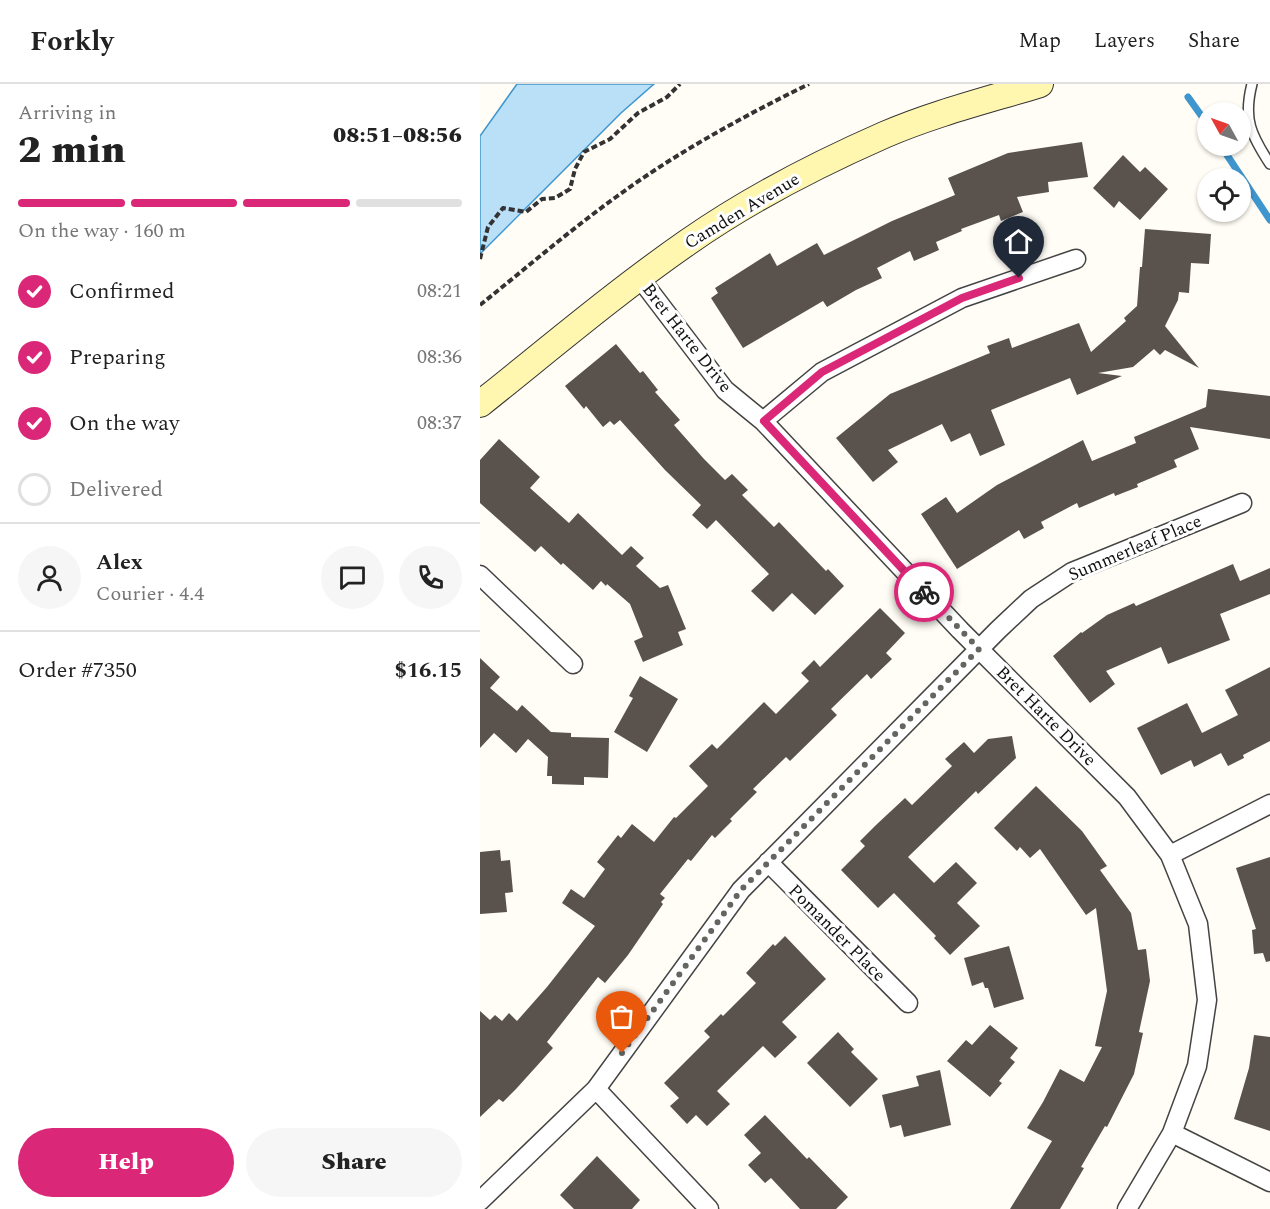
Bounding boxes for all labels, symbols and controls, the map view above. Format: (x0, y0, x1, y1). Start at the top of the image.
text: Forkly (30, 20, 114, 63)
text: Map (1019, 25, 1061, 57)
text: Layers (1094, 25, 1155, 57)
text: Share (1188, 25, 1240, 57)
text: Arriving in (18, 98, 116, 128)
north arrow (1197, 102, 1251, 156)
map controls (1197, 102, 1251, 222)
text: 08:51–08:56 (333, 119, 462, 152)
text: 2 min (18, 121, 126, 180)
street label: Camden Avenue (679, 166, 805, 256)
button: locate (1197, 168, 1251, 222)
text: On the way · 160 m (18, 216, 186, 246)
pin (993, 216, 1044, 278)
icon: home (1002, 225, 1035, 258)
icon: check (18, 275, 51, 308)
text: Confirmed (69, 275, 175, 308)
text: 08:21 (417, 276, 462, 306)
street label: Bret Harte Drive (635, 277, 739, 399)
icon: check (18, 341, 51, 374)
text: Preparing (69, 341, 166, 374)
text: 08:36 (417, 342, 462, 372)
icon: check (18, 407, 51, 440)
text: On the way (69, 407, 180, 440)
text: 08:37 (417, 408, 462, 438)
text: Delivered (69, 473, 163, 506)
street label: Summerleaf Place (1064, 508, 1206, 588)
button: person (18, 546, 81, 609)
text: Alex (96, 546, 143, 579)
button: chat (321, 546, 384, 609)
button: phone (399, 546, 462, 609)
courier (894, 562, 954, 622)
icon: bike (908, 576, 941, 609)
text: Courier · 4.4 (96, 579, 204, 609)
text: Order #7350 (18, 654, 137, 687)
text: $16.15 (394, 654, 462, 687)
street label: Bret Harte Drive (990, 660, 1102, 772)
street label: Pomander Place (782, 878, 892, 988)
pin (596, 991, 647, 1053)
icon: bag (605, 1000, 638, 1033)
button: Help (18, 1128, 234, 1197)
button: Share (246, 1128, 462, 1197)

